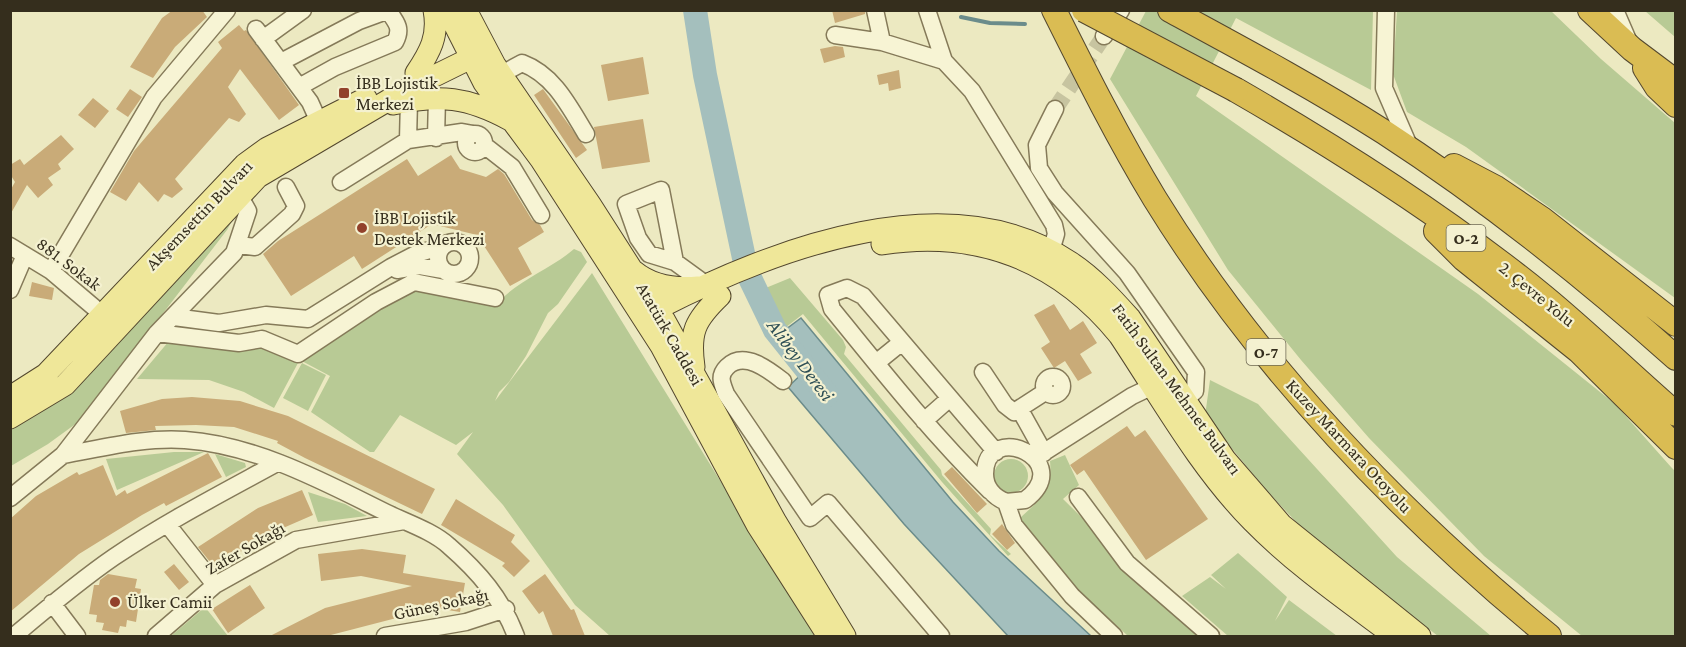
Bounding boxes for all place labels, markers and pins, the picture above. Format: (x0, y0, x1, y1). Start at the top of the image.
place label: İBB Lojistik Merkezi (356, 73, 438, 114)
marker: İBB Lojistik Merkezi (337, 86, 351, 100)
place label: İBB Lojistik Destek Merkezi (374, 208, 485, 249)
marker: İBB Lojistik Destek Merkezi (355, 221, 369, 235)
place label: Ülker Camii (127, 592, 213, 612)
marker: Ülker Camii (108, 595, 122, 609)

